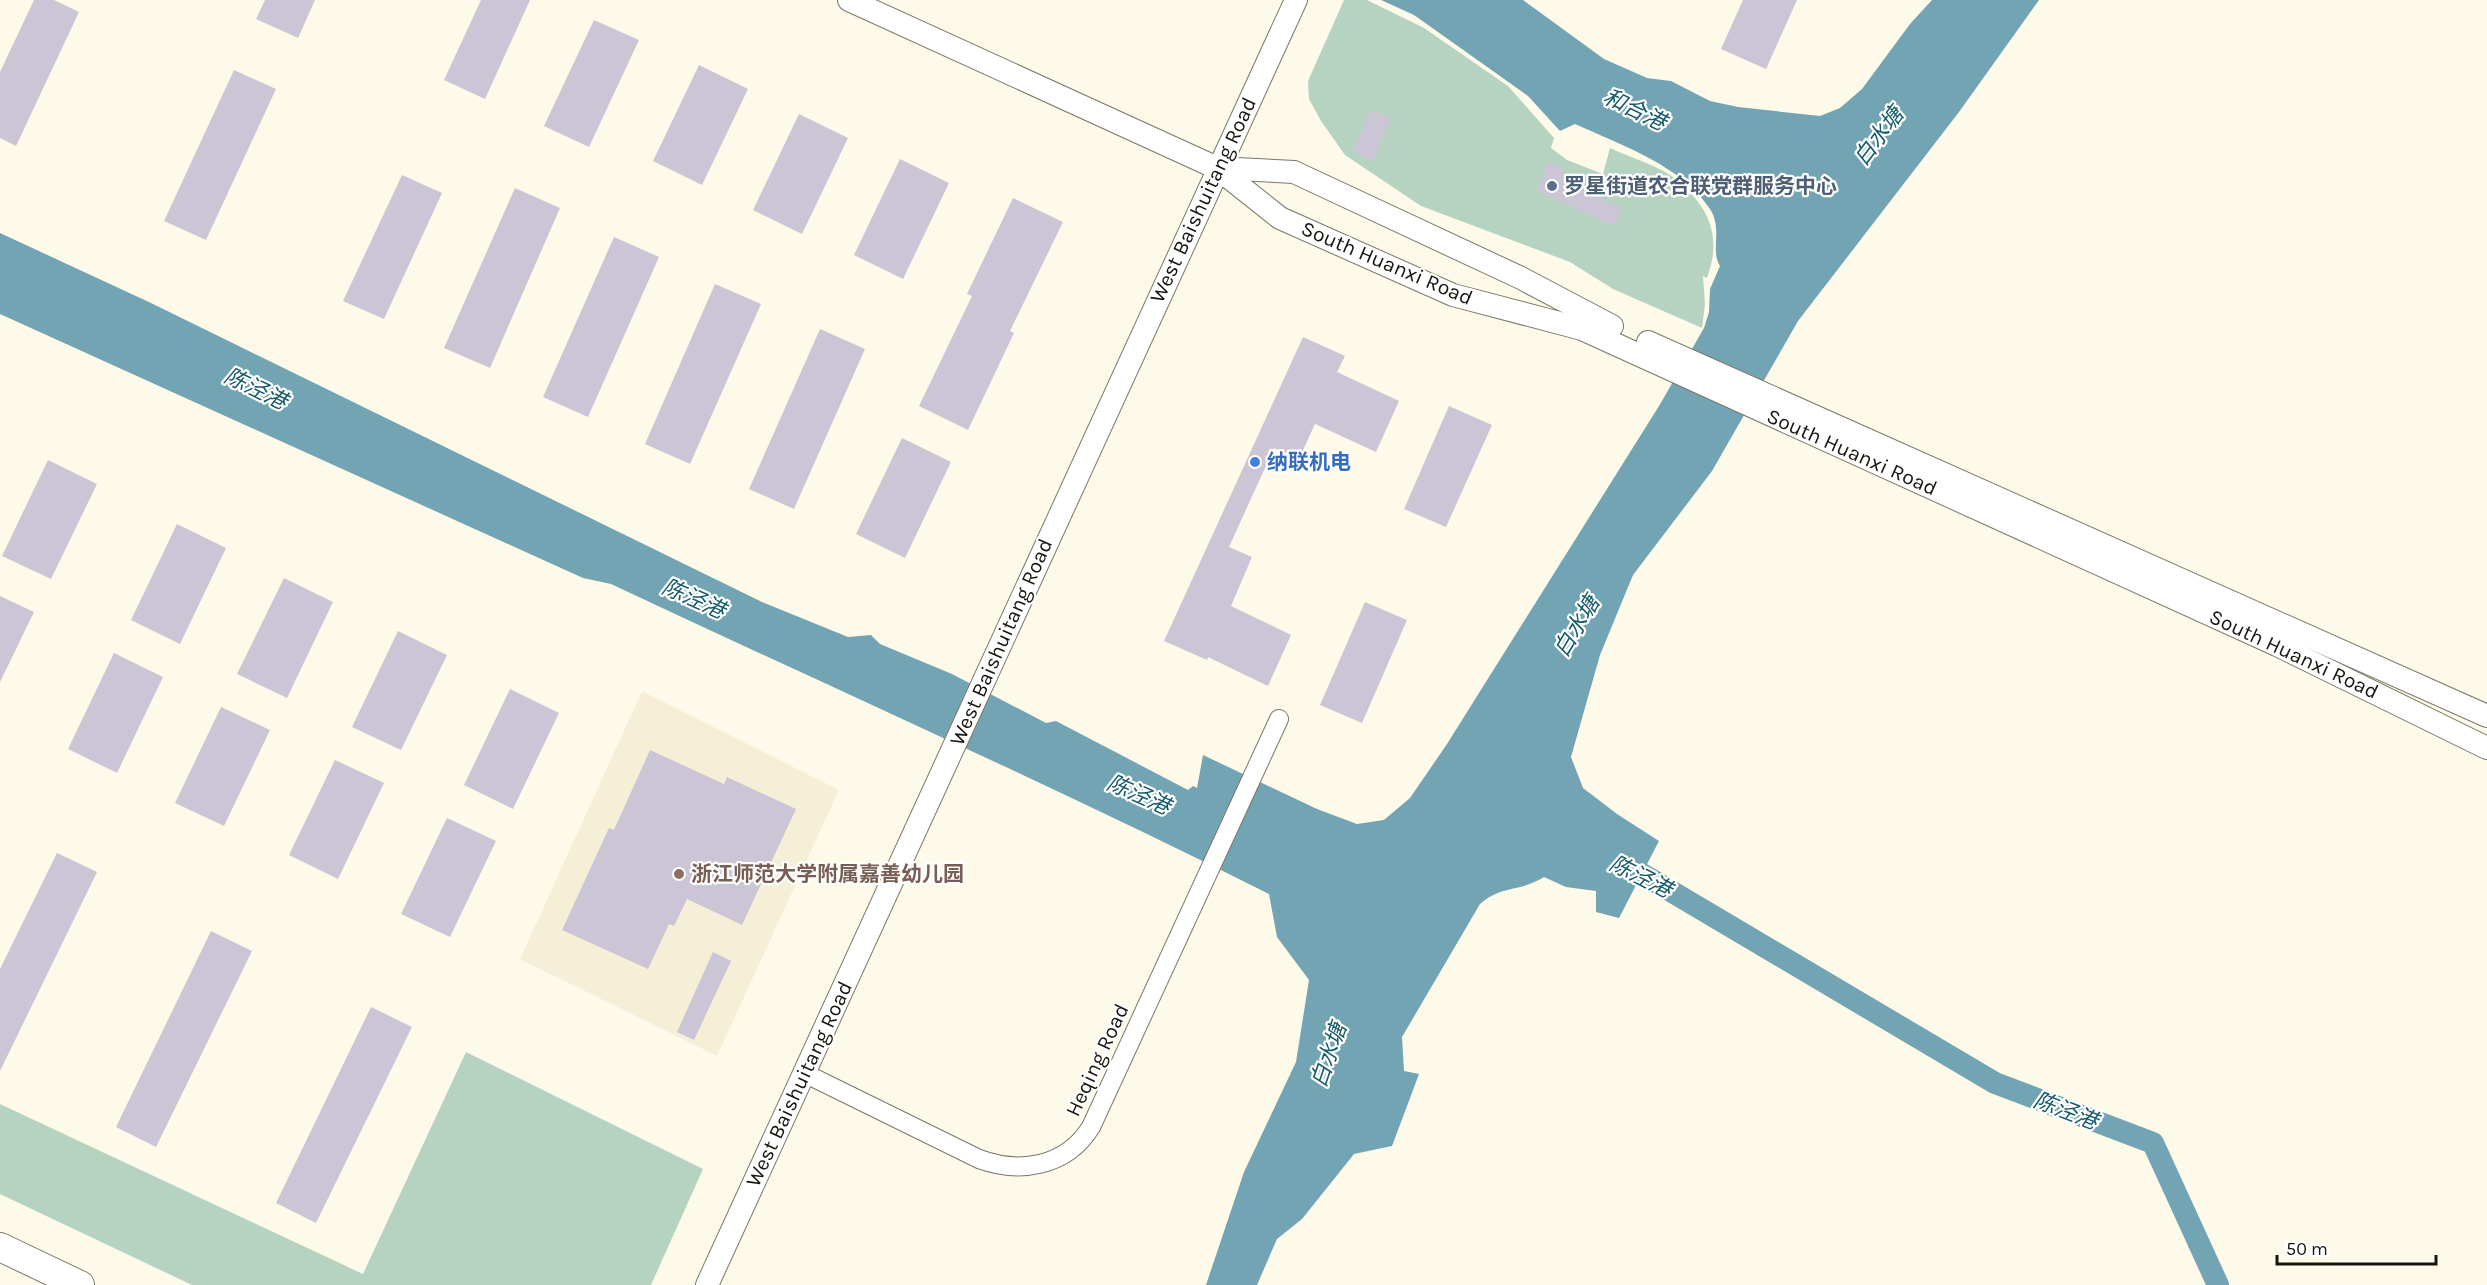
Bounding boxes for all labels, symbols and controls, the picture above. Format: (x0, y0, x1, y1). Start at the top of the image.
water label: 和合港 (1599, 84, 1673, 137)
street label: West Baishuitang Road (1145, 94, 1261, 306)
water label: 白水塘 (1849, 99, 1911, 171)
place label: 罗星街道农合联党群服务中心 (1564, 174, 1837, 198)
marker: 罗星街道农合联党群服务中心 (1545, 179, 1559, 193)
street label: South Huanxi Road (1298, 216, 1476, 310)
water label: 陈泾港 (220, 363, 294, 416)
street label: South Huanxi Road (1763, 404, 1941, 500)
place label: 纳联机电 (1267, 450, 1351, 474)
marker: 纳联机电 (1248, 455, 1262, 469)
street label: West Baishuitang Road (945, 535, 1057, 749)
water label: 陈泾港 (658, 574, 732, 625)
water label: 白水塘 (1549, 588, 1607, 662)
street label: South Huanxi Road (2206, 604, 2382, 704)
water label: 陈泾港 (1103, 770, 1177, 821)
water label: 陈泾港 (1605, 850, 1679, 905)
place label: 浙江师范大学附属嘉善幼儿园 (691, 862, 964, 886)
marker: 浙江师范大学附属嘉善幼儿园 (672, 867, 686, 881)
street label: West Baishuitang Road (741, 978, 857, 1190)
street label: Heqing Road (1061, 1000, 1133, 1120)
water label: 白水塘 (1306, 1016, 1353, 1091)
water label: 陈泾港 (2030, 1087, 2104, 1136)
scale bar (2277, 1228, 2436, 1266)
text: 50 m (2286, 1238, 2328, 1260)

